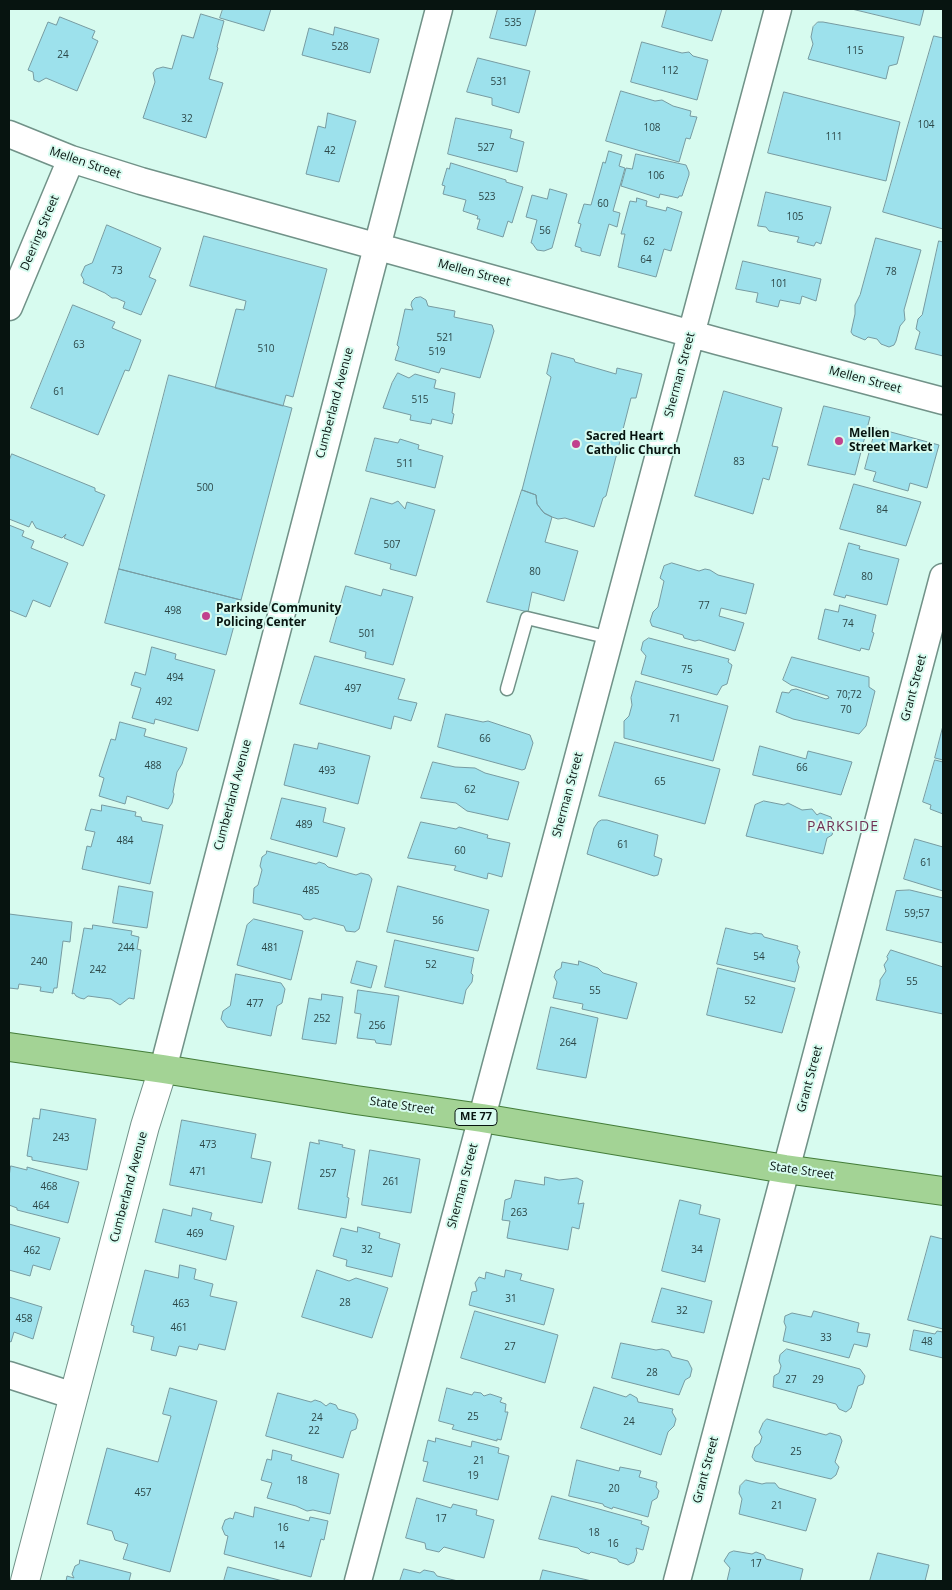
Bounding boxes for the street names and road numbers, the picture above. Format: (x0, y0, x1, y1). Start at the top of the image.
street label: Mellen Street (48, 144, 122, 182)
street label: Deering Street (18, 193, 62, 273)
street label: Mellen Street (436, 256, 512, 290)
street label: Sherman Street (662, 331, 698, 419)
street label: Cumberland Avenue (313, 346, 357, 460)
street label: Mellen Street (827, 363, 903, 397)
street label: Grant Street (898, 653, 930, 723)
street label: Cumberland Avenue (211, 738, 255, 852)
street label: Sherman Street (550, 751, 586, 839)
street label: Grant Street (794, 1044, 826, 1114)
street label: State Street (369, 1094, 435, 1118)
road number: ME 77 (455, 1108, 497, 1126)
street label: Cumberland Avenue (107, 1130, 151, 1244)
street label: Sherman Street (445, 1142, 481, 1230)
street label: State Street (769, 1159, 835, 1183)
street label: Grant Street (690, 1435, 722, 1505)

